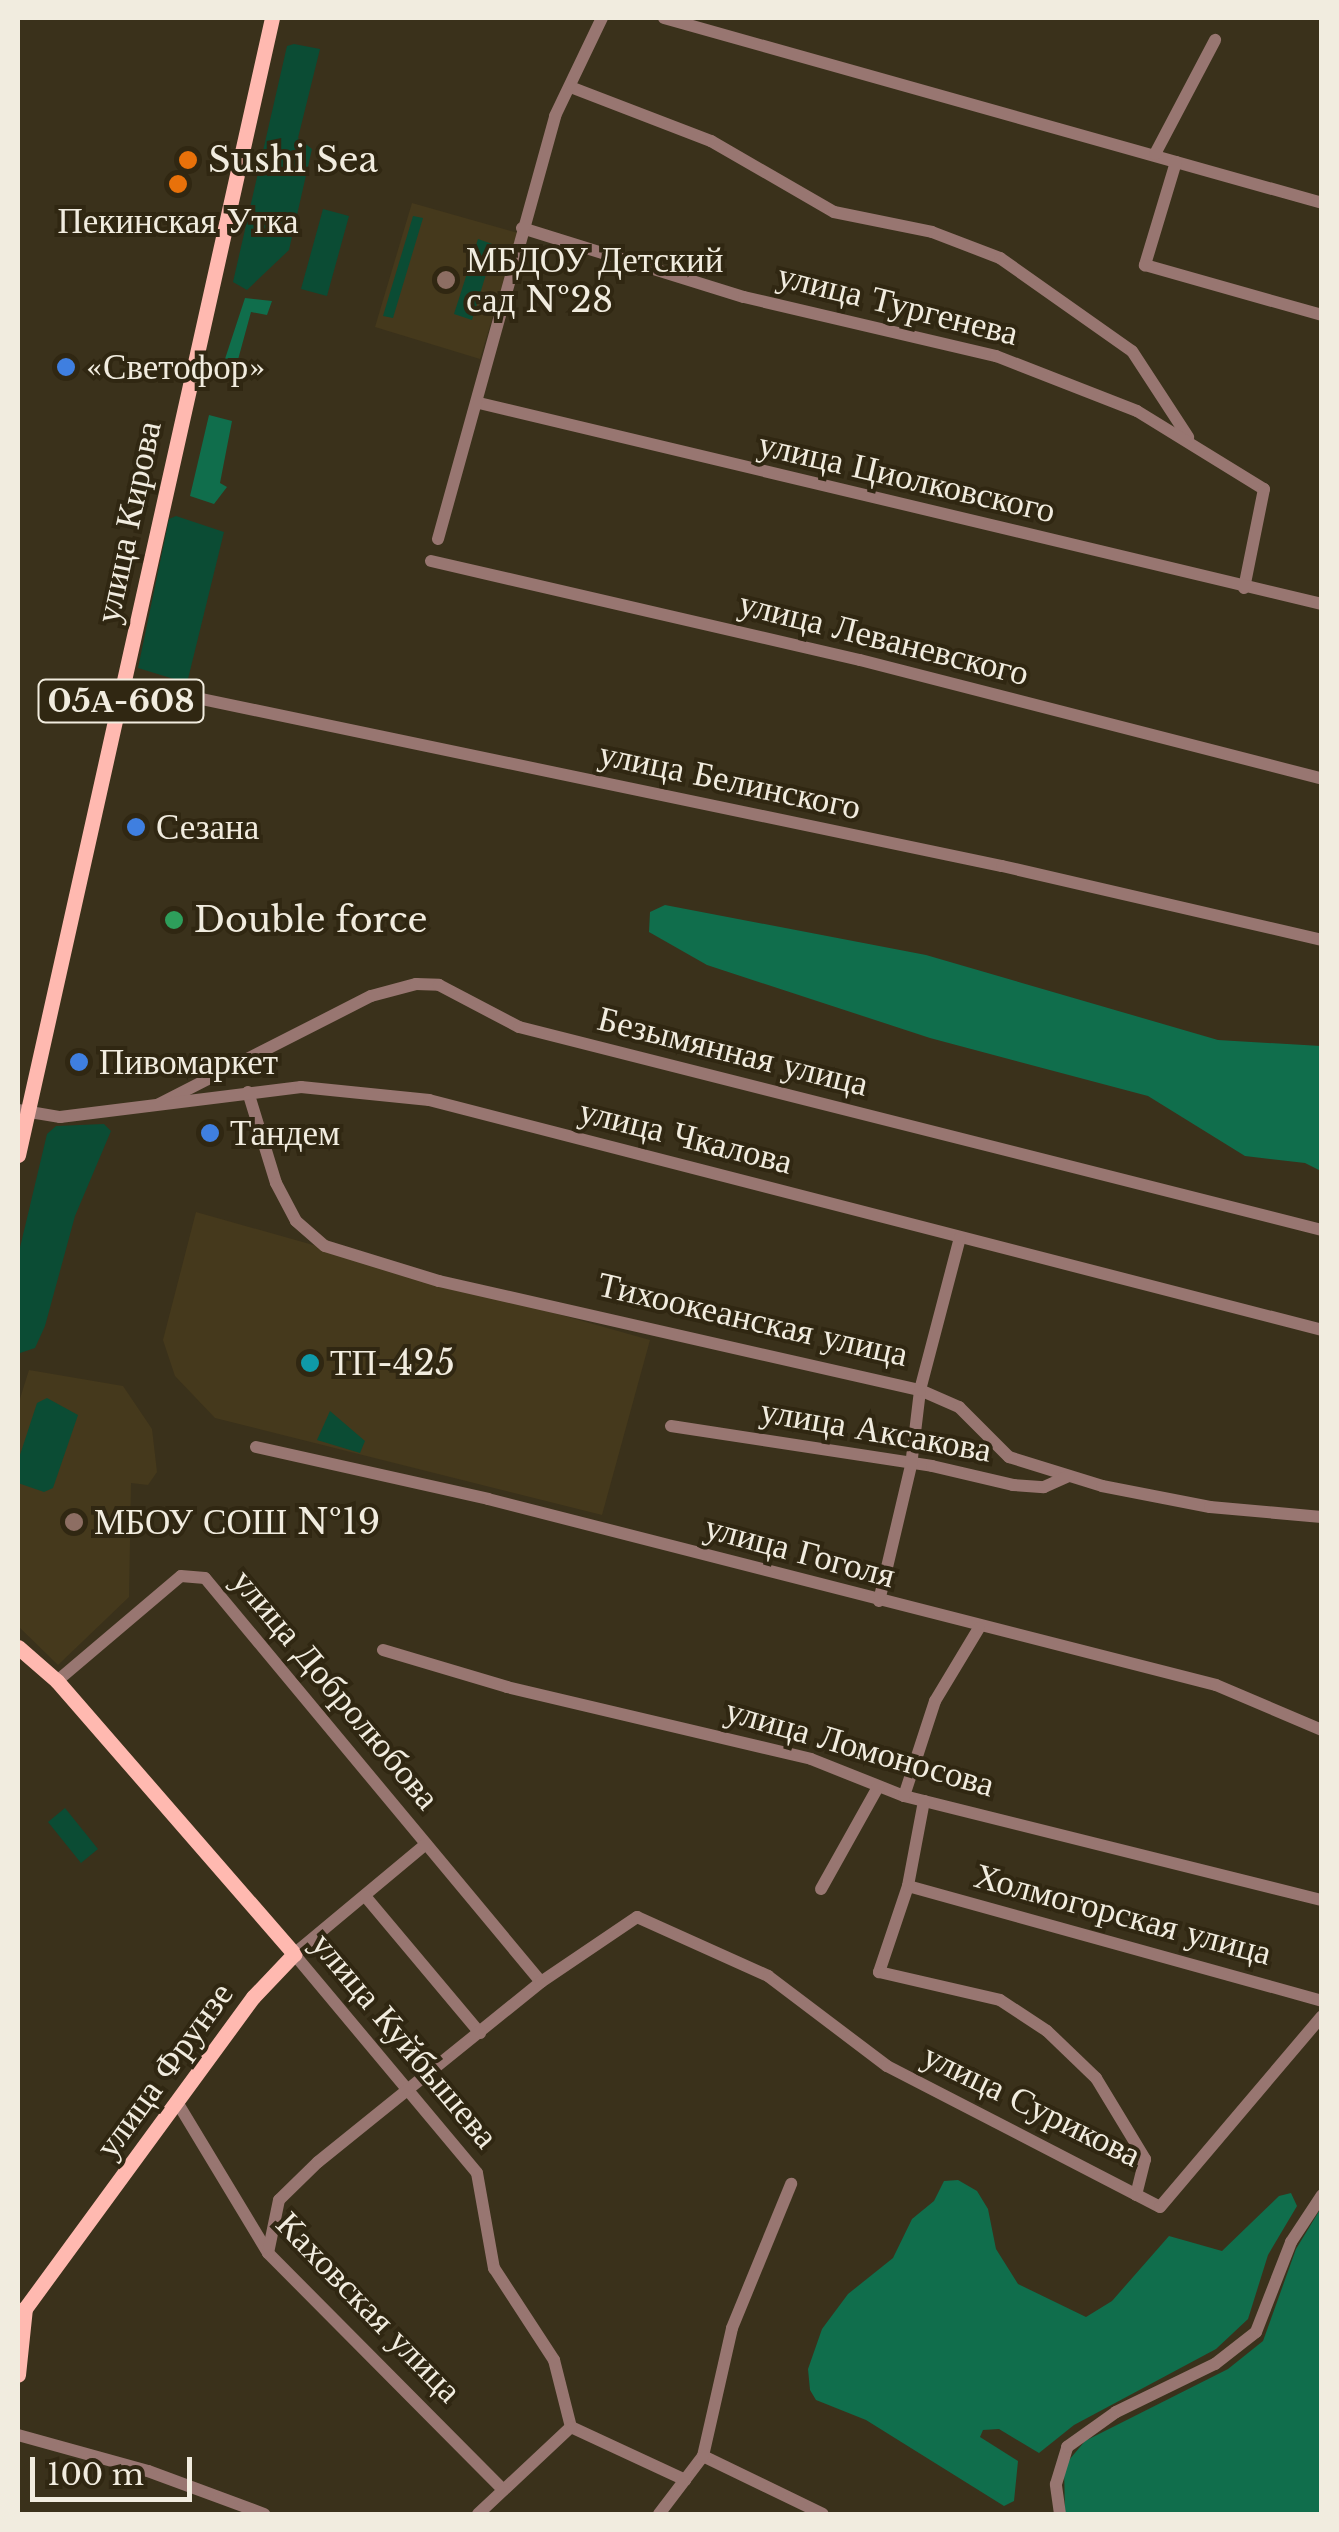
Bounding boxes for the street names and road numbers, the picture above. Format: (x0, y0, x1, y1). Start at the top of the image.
street label: улица Тургенева (773, 254, 1023, 354)
street label: улица Кирова (86, 417, 170, 627)
street label: улица Циолковского (755, 422, 1059, 532)
street label: улица Леваневского (735, 582, 1033, 694)
road number: 05А-608 (36, 674, 206, 728)
street label: улица Белинского (595, 732, 865, 828)
street label: Безымянная улица (593, 997, 873, 1105)
street label: улица Чкалова (575, 1089, 797, 1183)
street label: Тихоокеанская улица (594, 1263, 912, 1375)
street label: улица Аксакова (757, 1389, 995, 1471)
street label: улица Гоголя (700, 1505, 900, 1597)
street label: улица Добролюбова (223, 1560, 449, 1818)
street label: улица Ломоносова (721, 1689, 999, 1805)
street label: Холмогорская улица (970, 1854, 1276, 1974)
street label: улица Куйбышева (303, 1924, 507, 2156)
street label: улица Фрунзе (86, 1974, 242, 2166)
street label: улица Сурикова (916, 2034, 1148, 2176)
street label: Каховская улица (268, 2203, 470, 2411)

